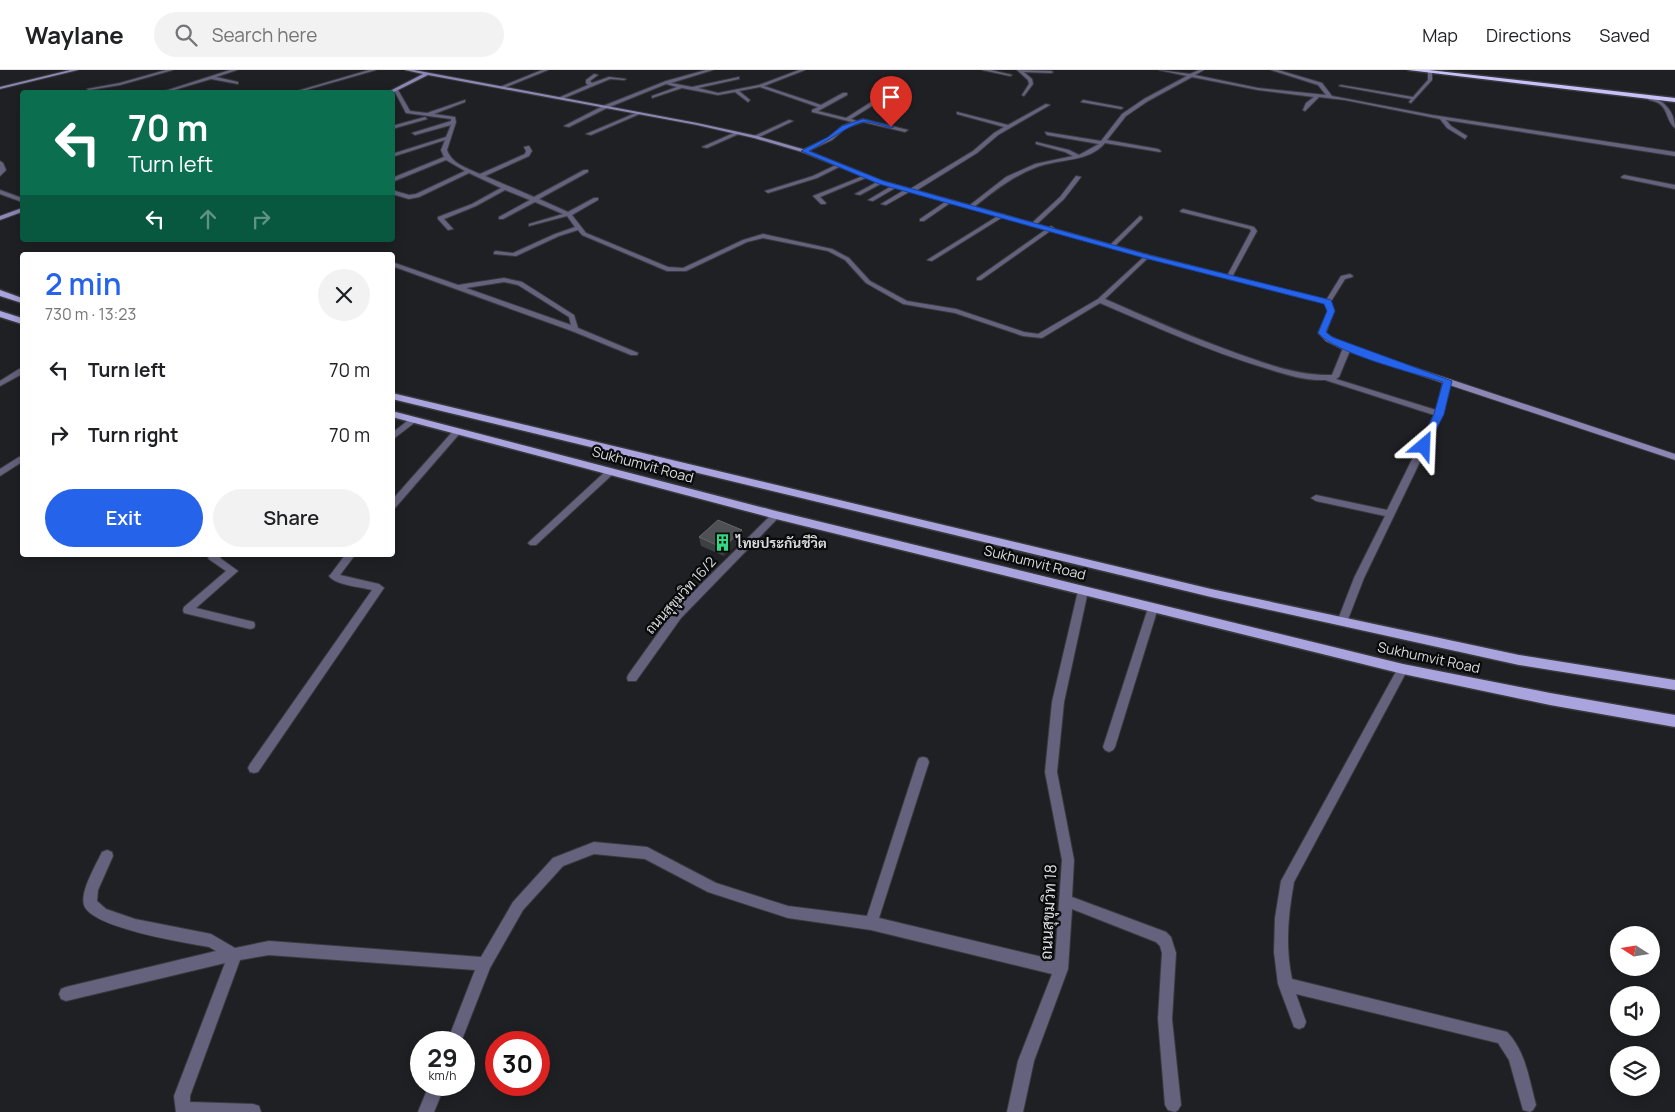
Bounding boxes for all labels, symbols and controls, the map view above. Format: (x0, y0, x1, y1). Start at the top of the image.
search box (154, 12, 504, 57)
text: Waylane (25, 18, 124, 51)
icon: search (172, 21, 200, 49)
text: Search here (212, 22, 317, 48)
text: Map (1422, 23, 1458, 47)
text: Directions (1486, 23, 1571, 47)
text: Saved (1599, 23, 1650, 47)
pin (870, 76, 912, 127)
icon: arrive (877, 83, 905, 111)
text: 70 m (128, 104, 208, 152)
icon: left (45, 110, 110, 175)
text: Turn left (128, 149, 213, 179)
icon: left (141, 205, 169, 233)
icon: ahead (194, 205, 222, 233)
icon: right (247, 205, 275, 233)
text: 2 min (45, 263, 121, 304)
button: close (318, 269, 370, 321)
text: 730 m · 13:23 (45, 303, 136, 325)
icon: left (45, 356, 73, 384)
text: Turn left (88, 357, 166, 383)
text: 70 m (329, 357, 370, 383)
position arrow (1397, 419, 1449, 471)
icon: right (45, 421, 73, 449)
text: Turn right (88, 422, 178, 448)
text: 70 m (329, 422, 370, 448)
street label: Sukhumvit Road (590, 441, 696, 487)
button: Exit (45, 489, 203, 547)
button: Share (213, 489, 370, 547)
building icon: ไทยประกันชีวิต (712, 532, 732, 552)
place label: ไทยประกันชีวิต (735, 533, 827, 552)
street label: Sukhumvit Road (982, 540, 1088, 584)
street label: ถนนสุขุมวิท 16/2 (640, 552, 721, 638)
street label: Sukhumvit Road (1376, 637, 1482, 677)
street label: ถนนสุขุมวิท 18 (1035, 864, 1062, 960)
north arrow (1610, 926, 1660, 976)
map controls (1610, 926, 1660, 1096)
button: sound (1610, 986, 1660, 1036)
speed limit sign: 30 (485, 1031, 550, 1096)
text: 29 (427, 1040, 458, 1075)
button: layers (1610, 1046, 1660, 1096)
text: km/h (429, 1067, 456, 1084)

